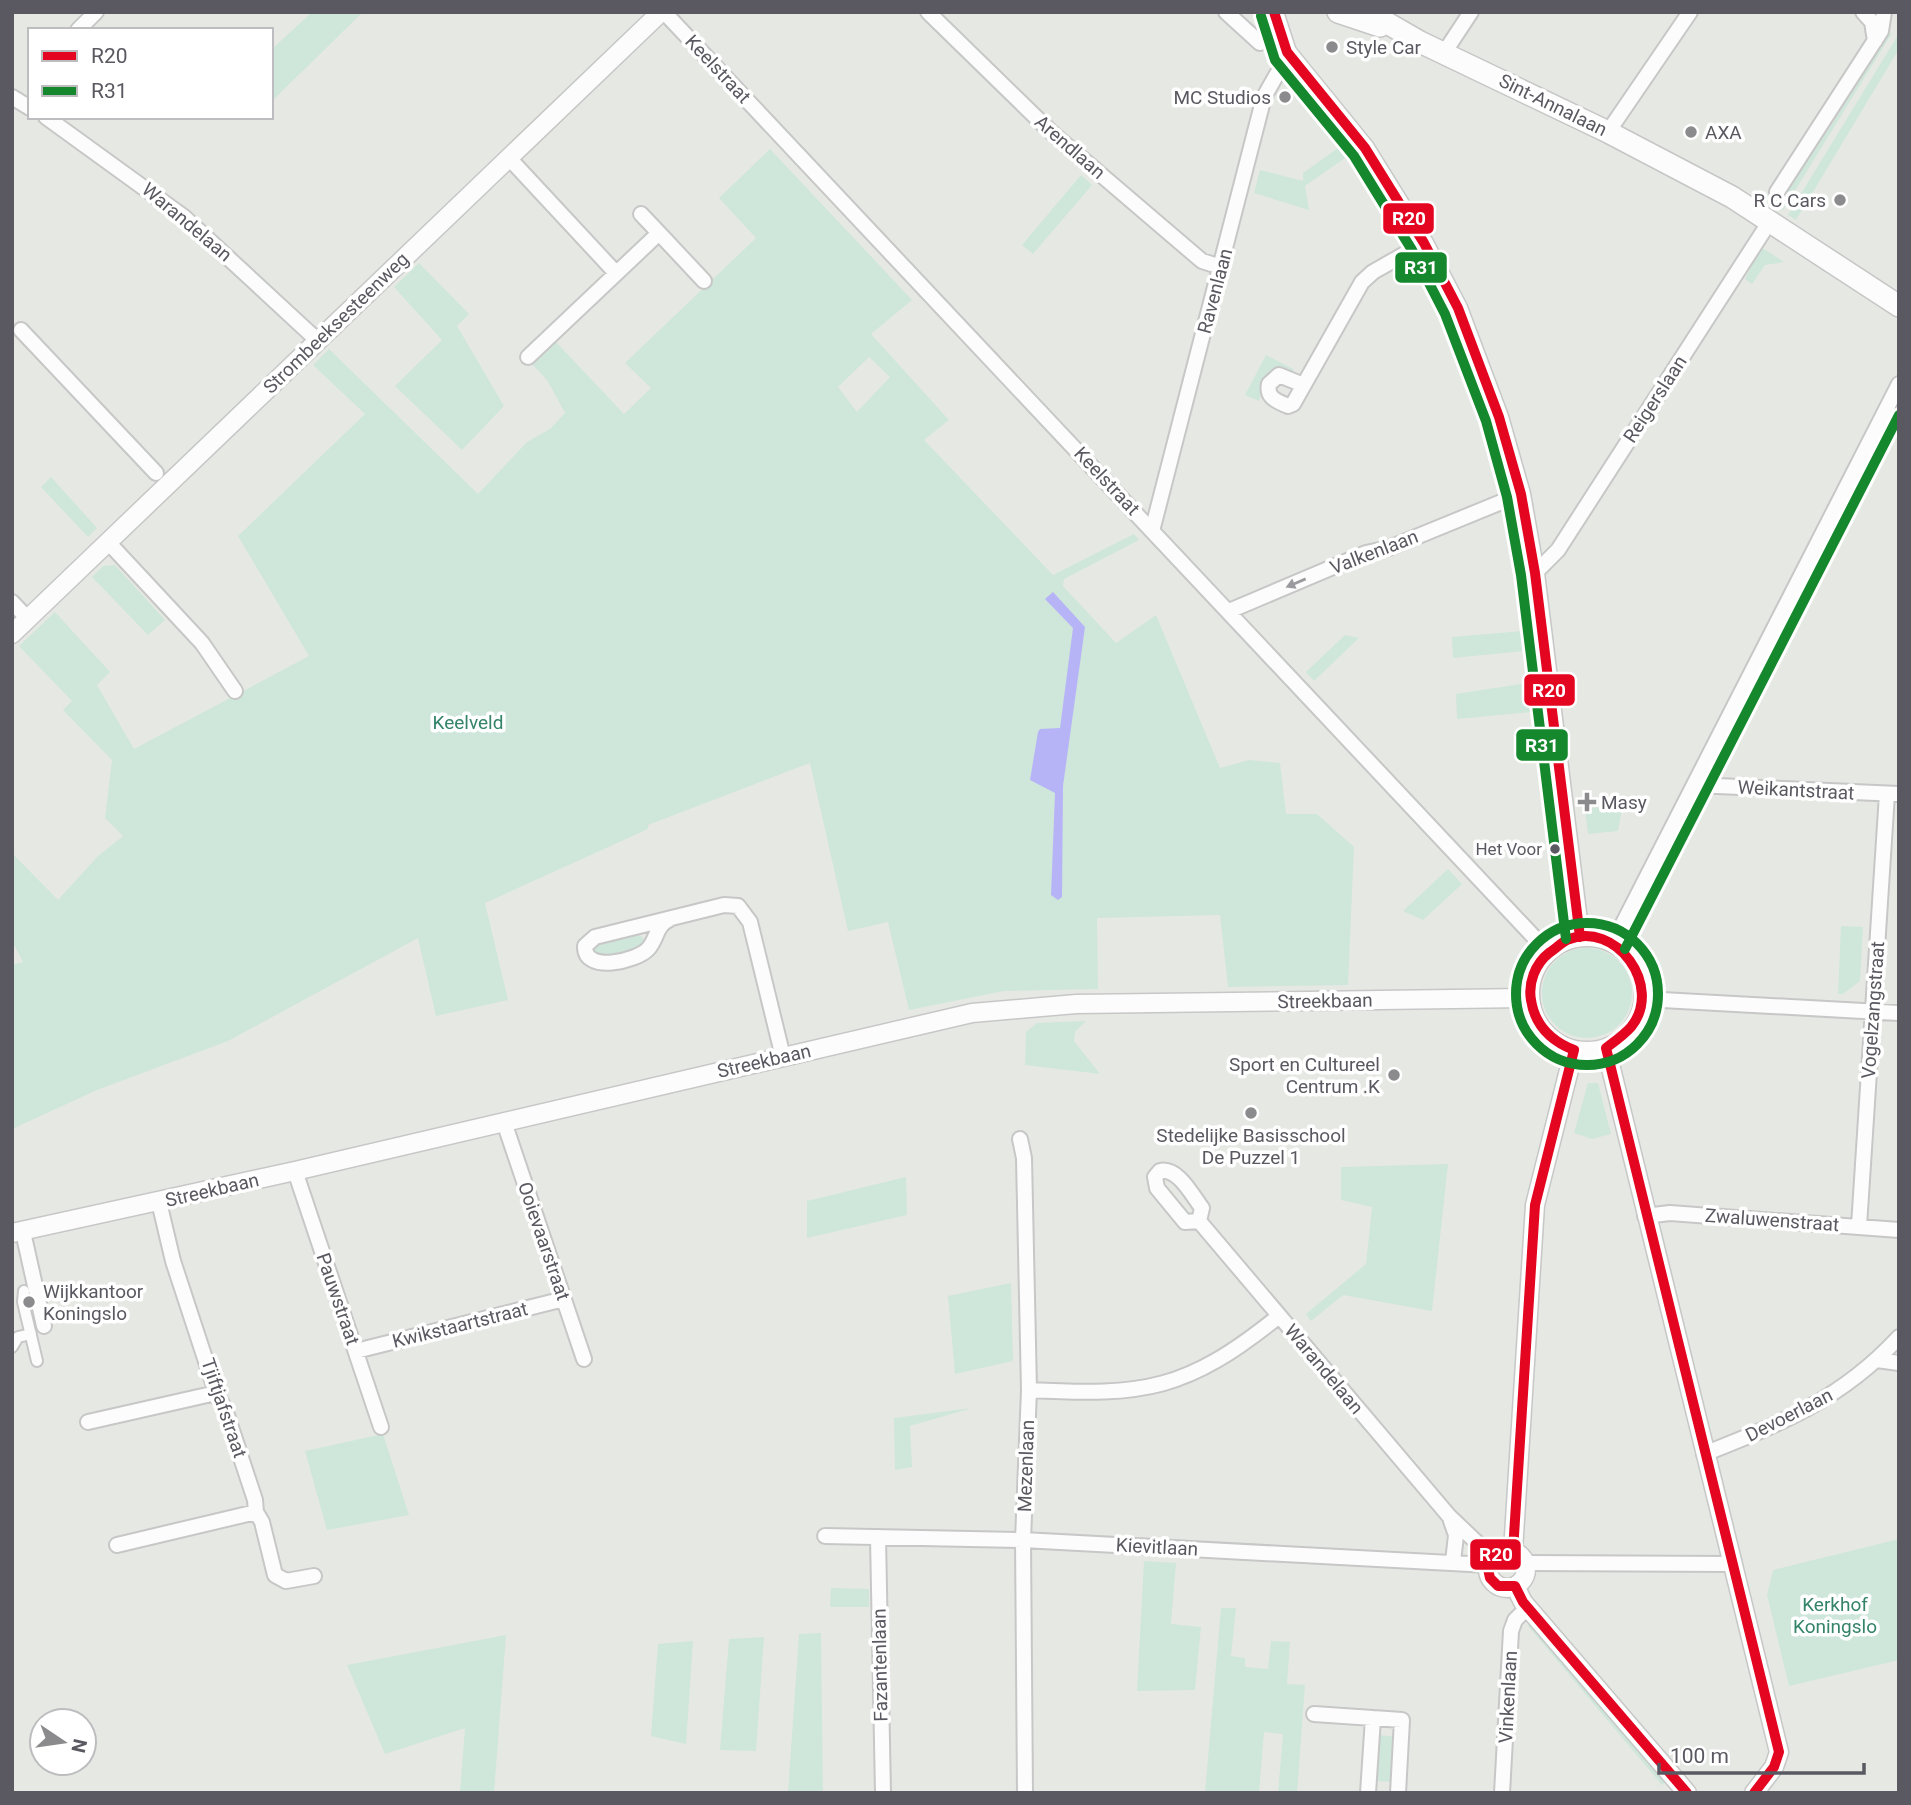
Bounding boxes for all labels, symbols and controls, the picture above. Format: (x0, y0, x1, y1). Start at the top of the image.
legend (28, 28, 273, 119)
street label: Keelstraat (680, 30, 756, 108)
place label: Style Car (1346, 36, 1422, 59)
marker: Style Car (1324, 39, 1340, 55)
text: R20 (91, 44, 128, 68)
street label: Sint-Annalaan (1495, 69, 1611, 141)
text: R31 (91, 79, 128, 103)
place label: MC Studios (1173, 86, 1271, 109)
marker: MC Studios (1277, 89, 1293, 105)
street label: Arendlaan (1030, 110, 1110, 184)
place label: AXA (1705, 121, 1742, 144)
marker: AXA (1683, 124, 1699, 140)
street label: Warandelaan (137, 178, 237, 266)
place label: R C Cars (1754, 189, 1826, 212)
marker: R C Cars (1832, 192, 1848, 208)
line badge: R20 (1382, 202, 1435, 235)
text: R20 (1392, 207, 1426, 230)
street label: Ravenlaan (1193, 246, 1237, 336)
street label: Strombeeksesteenweg (258, 248, 414, 398)
line badge: R31 (1394, 251, 1448, 284)
text: R31 (1404, 256, 1438, 279)
street label: Reigerslaan (1618, 351, 1692, 447)
street label: Keelstraat (1069, 442, 1145, 520)
street label: Valkenlaan (1327, 525, 1421, 579)
one-way arrow (1286, 577, 1306, 589)
line badge: R20 (1523, 673, 1576, 707)
text: R20 (1532, 679, 1566, 702)
park label: Keelveld (433, 711, 503, 734)
line badge: R31 (1515, 728, 1569, 762)
text: R31 (1525, 734, 1559, 757)
street label: Weikantstraat (1737, 775, 1855, 805)
place label: Masy (1601, 791, 1647, 814)
marker: Masy (1579, 794, 1595, 810)
place label: Het Voor (1475, 839, 1542, 859)
marker: Het Voor (1548, 842, 1562, 856)
street label: Vogelzangstraat (1857, 940, 1889, 1080)
street label: Streekbaan (1277, 989, 1373, 1013)
street label: Streekbaan (715, 1039, 813, 1083)
place label: Sport en Cultureel Centrum .K (1229, 1053, 1380, 1098)
marker: Sport en Cultureel Centrum .K (1386, 1067, 1402, 1083)
marker: Stedelijke Basisschool De Puzzel 1 (1243, 1105, 1259, 1121)
place label: Stedelijke Basisschool De Puzzel 1 (1156, 1124, 1346, 1169)
street label: Streekbaan (163, 1168, 261, 1212)
street label: Ooievaarstraat (513, 1179, 575, 1303)
street label: Zwaluwenstraat (1704, 1204, 1840, 1236)
street label: Pauwstraat (312, 1250, 364, 1348)
place label: Wijkkantoor Koningslo (43, 1280, 144, 1325)
marker: Wijkkantoor Koningslo (21, 1294, 37, 1310)
street label: Kwikstaartstraat (390, 1297, 530, 1353)
street label: Warandelaan (1280, 1319, 1368, 1419)
street label: Tjiftjafstraat (196, 1355, 252, 1461)
street label: Devoerlaan (1742, 1383, 1836, 1447)
street label: Mezenlaan (1013, 1419, 1039, 1513)
street label: Kievitlaan (1115, 1533, 1199, 1561)
line badge: R20 (1469, 1538, 1522, 1571)
text: R20 (1479, 1543, 1513, 1566)
park label: Kerkhof Koningslo (1793, 1593, 1877, 1638)
street label: Fazantenlaan (868, 1608, 892, 1722)
street label: Vinkenlaan (1494, 1650, 1522, 1744)
north arrow (28, 1707, 98, 1777)
scale bar (1659, 1731, 1864, 1775)
text: N (66, 1737, 92, 1755)
text: 100 m (1670, 1744, 1729, 1768)

